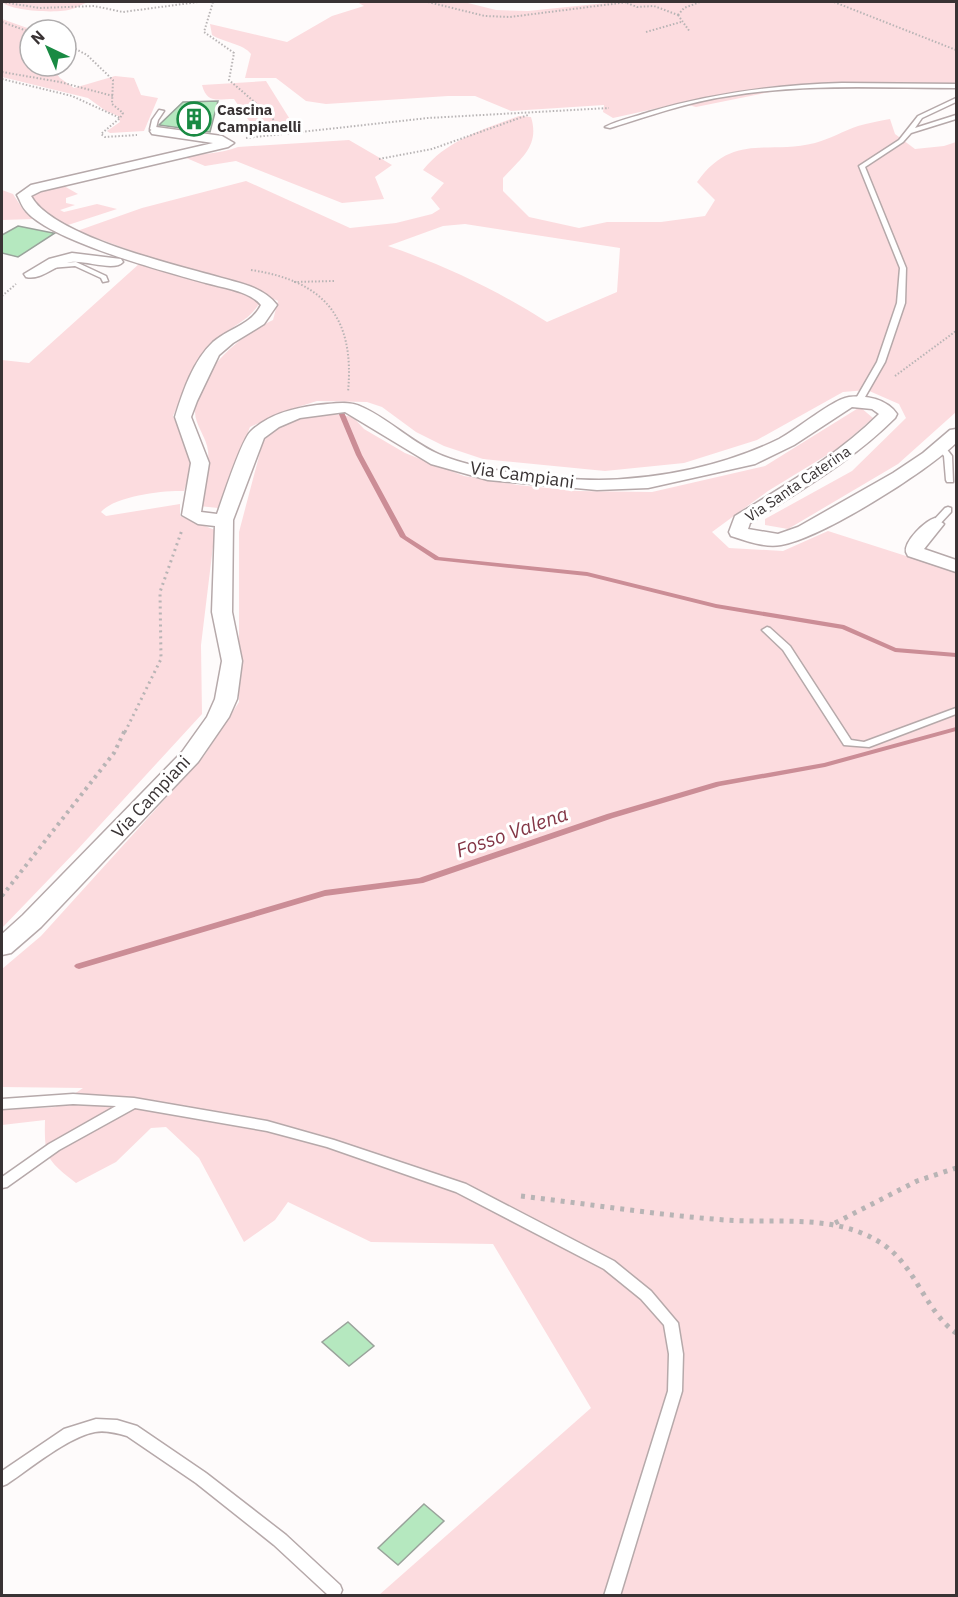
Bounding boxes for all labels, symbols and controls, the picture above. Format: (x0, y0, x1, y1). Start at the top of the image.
north arrow (18, 18, 78, 78)
text: N (26, 26, 49, 48)
place label: Cascina Campianelli (217, 100, 301, 136)
building icon: Cascina Campianelli (176, 101, 212, 137)
street label: Via Santa Caterina (741, 441, 854, 526)
street label: Via Campiani (468, 456, 576, 493)
street label: Via Campiani (106, 750, 195, 843)
water label: Fosso Valena (452, 800, 572, 863)

